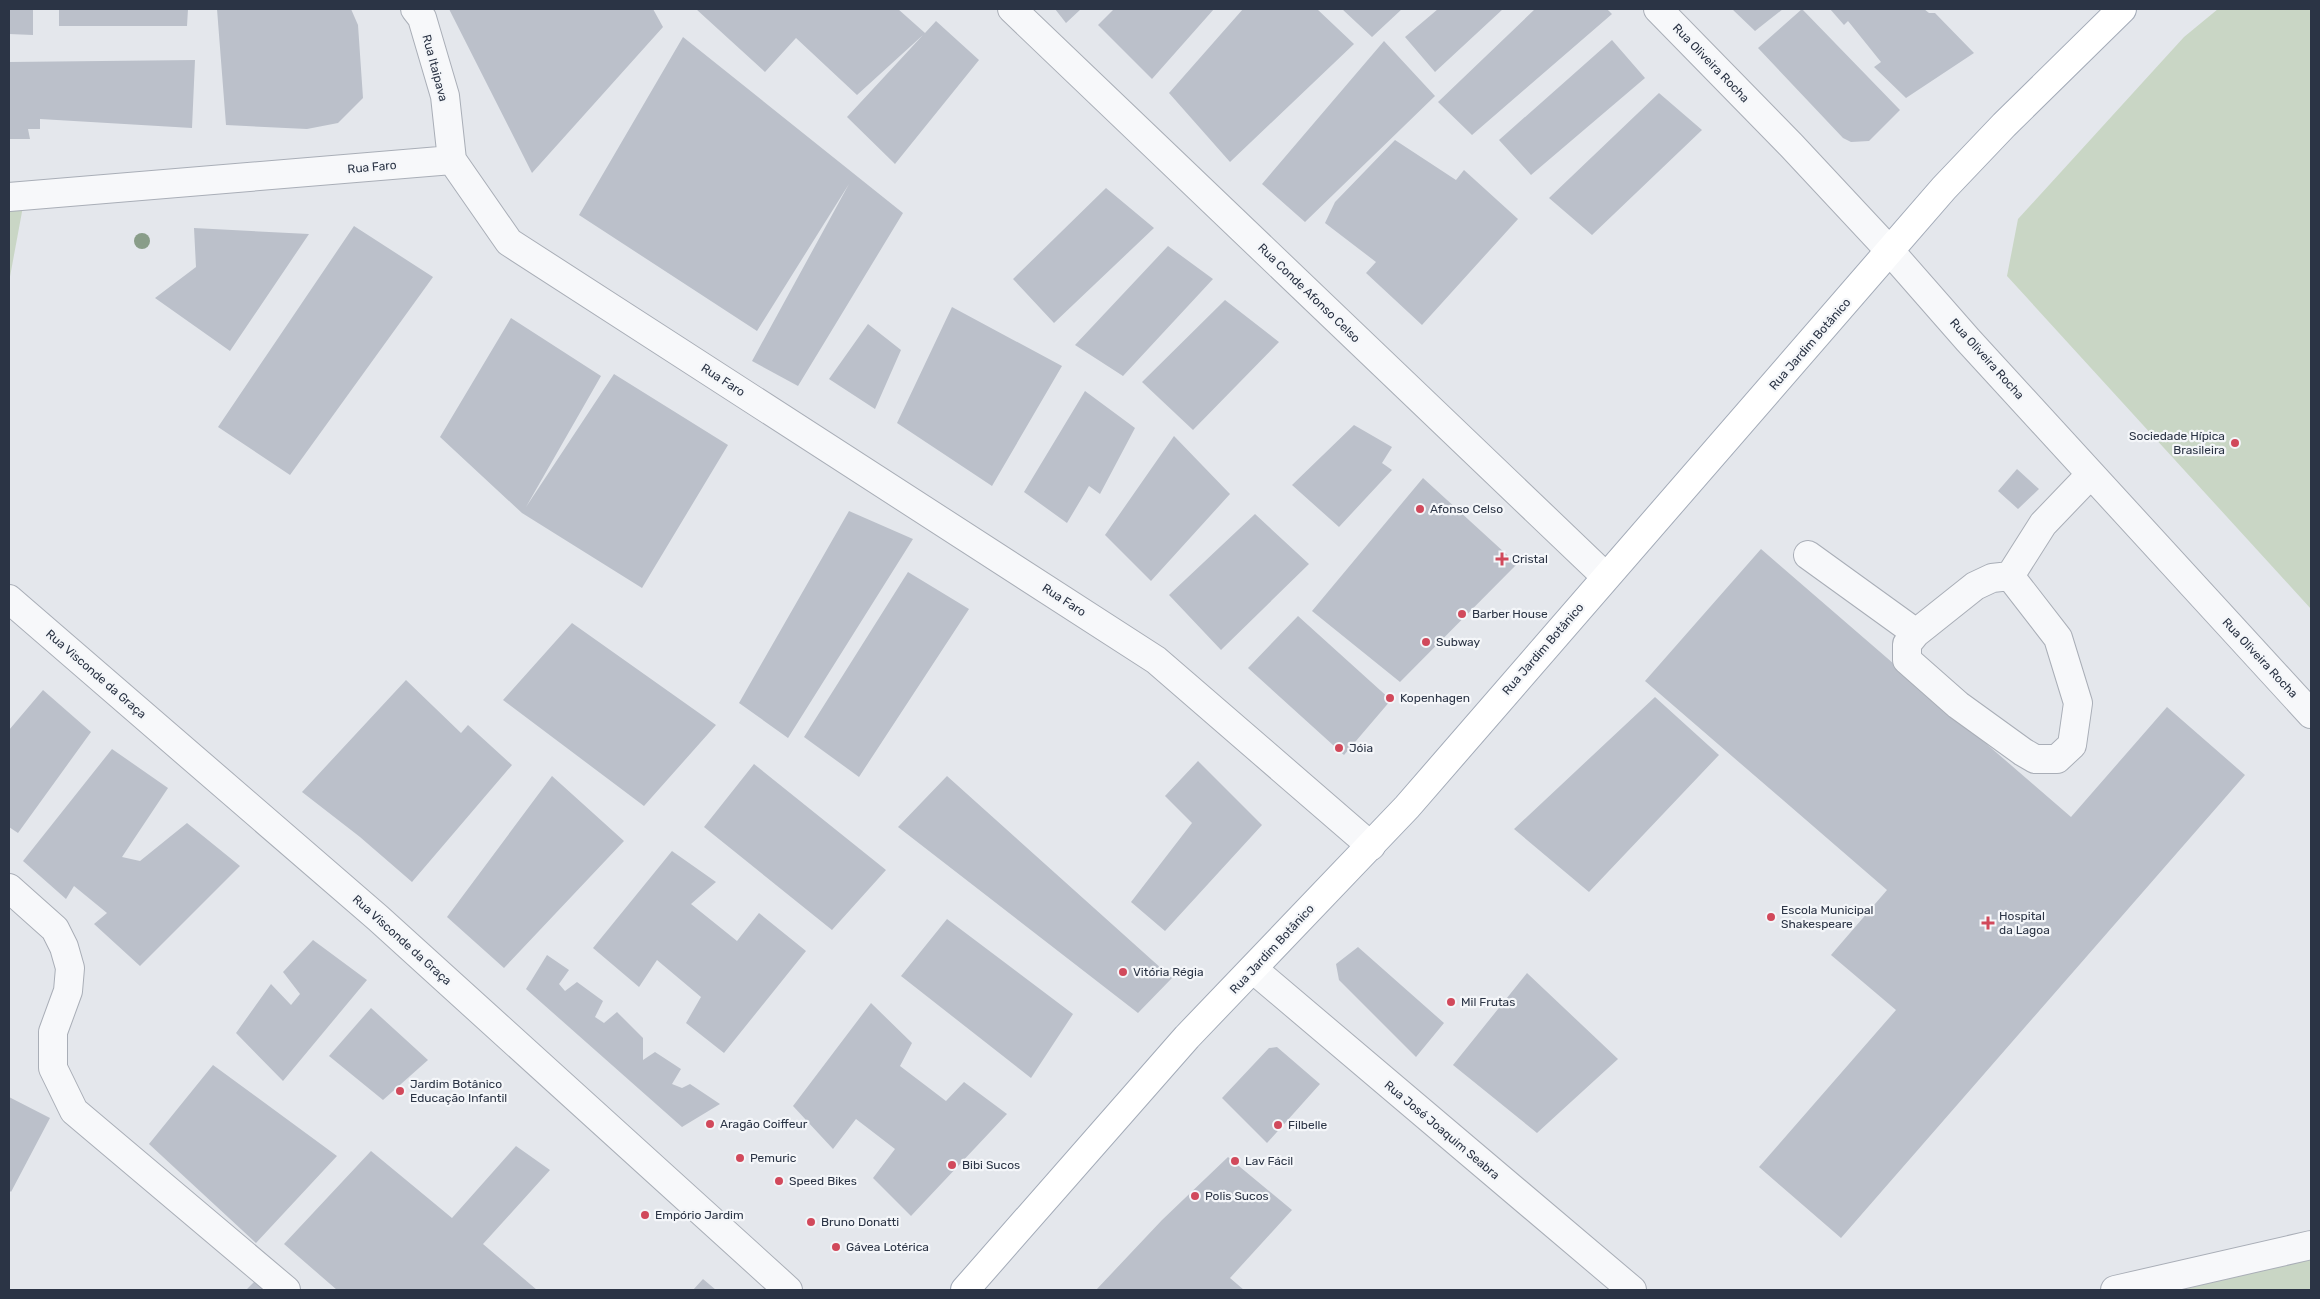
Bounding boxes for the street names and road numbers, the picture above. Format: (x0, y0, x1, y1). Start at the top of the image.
street label: Rua Oliveira Rocha (1670, 21, 1752, 105)
street label: Rua Itaipava (419, 33, 451, 103)
street label: Rua Faro (347, 158, 397, 176)
street label: Rua Conde Afonso Celso (1255, 241, 1363, 345)
street label: Rua Jardim Botânico (1766, 295, 1854, 393)
street label: Rua Oliveira Rocha (1947, 316, 2027, 402)
street label: Rua Faro (699, 361, 748, 399)
street label: Rua Faro (1040, 581, 1089, 619)
street label: Rua Jardim Botânico (1499, 600, 1587, 698)
street label: Rua Oliveira Rocha (2219, 615, 2301, 701)
street label: Rua Visconde da Graça (43, 627, 149, 721)
street label: Rua Visconde da Graça (350, 892, 454, 988)
street label: Rua Jardim Botânico (1227, 901, 1317, 996)
street label: Rua José Joaquim Seabra (1382, 1078, 1502, 1182)

